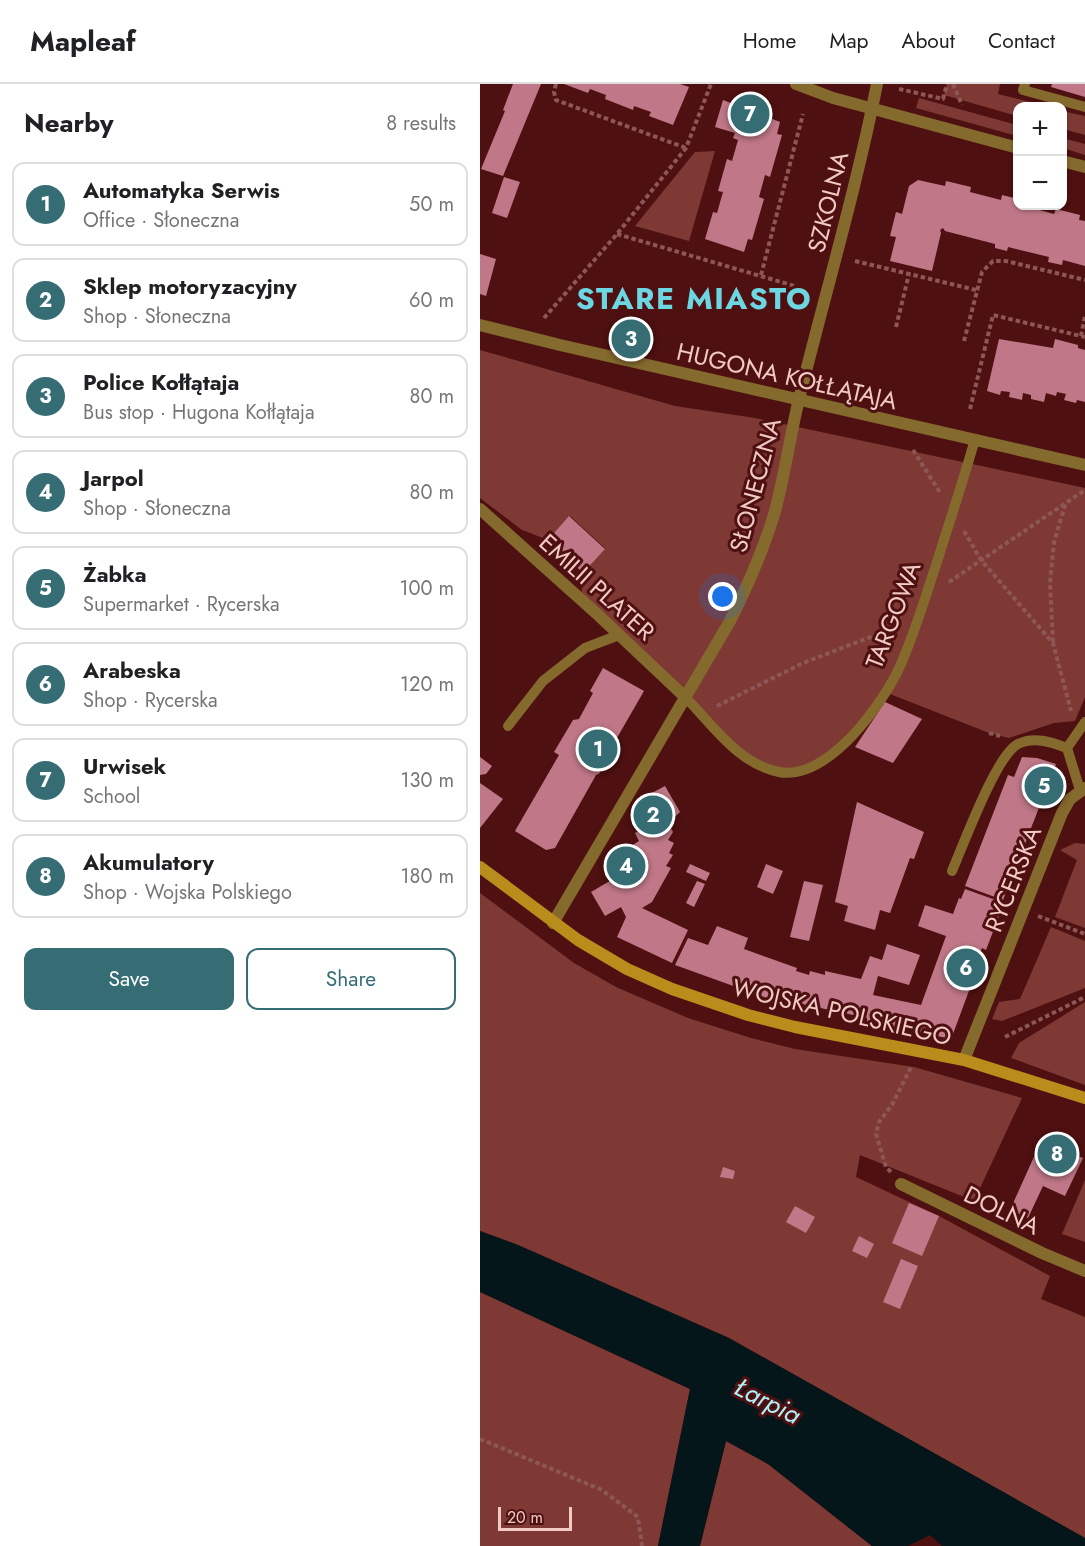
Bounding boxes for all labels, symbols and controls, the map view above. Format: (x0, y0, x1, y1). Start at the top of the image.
text: Mapleaf (30, 21, 136, 62)
text: Home (743, 26, 796, 56)
text: Map (829, 26, 869, 56)
text: About (902, 26, 955, 56)
text: Contact (988, 26, 1055, 56)
pin: 7 (730, 92, 770, 136)
map controls (1013, 102, 1067, 210)
button: + (1013, 102, 1067, 156)
text: Nearby (24, 104, 113, 142)
text: 8 results (386, 109, 456, 138)
street label: SZKOLNA (799, 148, 857, 256)
button: − (1013, 156, 1067, 210)
text: Automatyka Serwis (83, 174, 280, 206)
text: 1 (40, 190, 51, 219)
text: 50 m (409, 190, 454, 219)
text: Office · Słoneczna (83, 206, 239, 235)
text: Sklep motoryzacyjny (83, 270, 297, 302)
district label: STARE MIASTO (576, 277, 812, 320)
text: 2 (39, 286, 52, 315)
text: 60 m (409, 286, 454, 315)
text: Shop · Słoneczna (83, 302, 231, 331)
pin: 3 (612, 316, 650, 362)
street label: HUGONA KOŁŁĄTAJA (673, 334, 901, 418)
text: Police Kołłątaja (83, 366, 239, 398)
text: 3 (39, 382, 52, 411)
text: 80 m (409, 382, 454, 411)
text: Bus stop · Hugona Kołłątaja (83, 398, 315, 427)
street label: SŁONECZNA (720, 414, 790, 556)
text: Jarpol (83, 462, 144, 494)
text: 4 (39, 478, 52, 507)
text: 80 m (409, 478, 454, 507)
text: Shop · Słoneczna (83, 494, 231, 523)
street label: EMILII PLATER (531, 526, 663, 649)
street label: TARGOWA (857, 556, 929, 674)
text: Żabka (83, 558, 147, 590)
text: 5 (39, 574, 52, 603)
text: 100 m (399, 574, 454, 603)
your location (708, 582, 737, 611)
text: Supermarket · Rycerska (83, 590, 280, 619)
text: Arabeska (83, 654, 181, 686)
text: 6 (39, 670, 52, 699)
text: 120 m (400, 670, 454, 699)
text: Shop · Rycerska (83, 686, 218, 715)
pin: 1 (578, 726, 618, 772)
text: Urwisek (83, 750, 166, 782)
pin: 5 (1024, 764, 1064, 808)
text: 7 (39, 766, 52, 795)
text: 130 m (400, 766, 454, 795)
text: School (83, 782, 140, 811)
pin: 2 (634, 792, 672, 838)
street label: RYCERSKA (976, 821, 1050, 937)
pin: 4 (606, 844, 646, 888)
text: Akumulatory (83, 846, 214, 878)
text: 8 (39, 862, 52, 891)
text: 180 m (400, 862, 454, 891)
text: Shop · Wojska Polskiego (83, 878, 292, 907)
pin: 6 (946, 946, 986, 990)
button: Save (24, 948, 234, 1010)
button: Share (246, 948, 456, 1010)
street label: WOJSKA POLSKIEGO (729, 970, 955, 1054)
pin: 8 (1038, 1132, 1076, 1176)
street label: DOLNA (958, 1177, 1046, 1243)
water label: Łarpia (728, 1368, 808, 1434)
scale bar (498, 1504, 572, 1532)
text: 20 m (507, 1506, 543, 1529)

